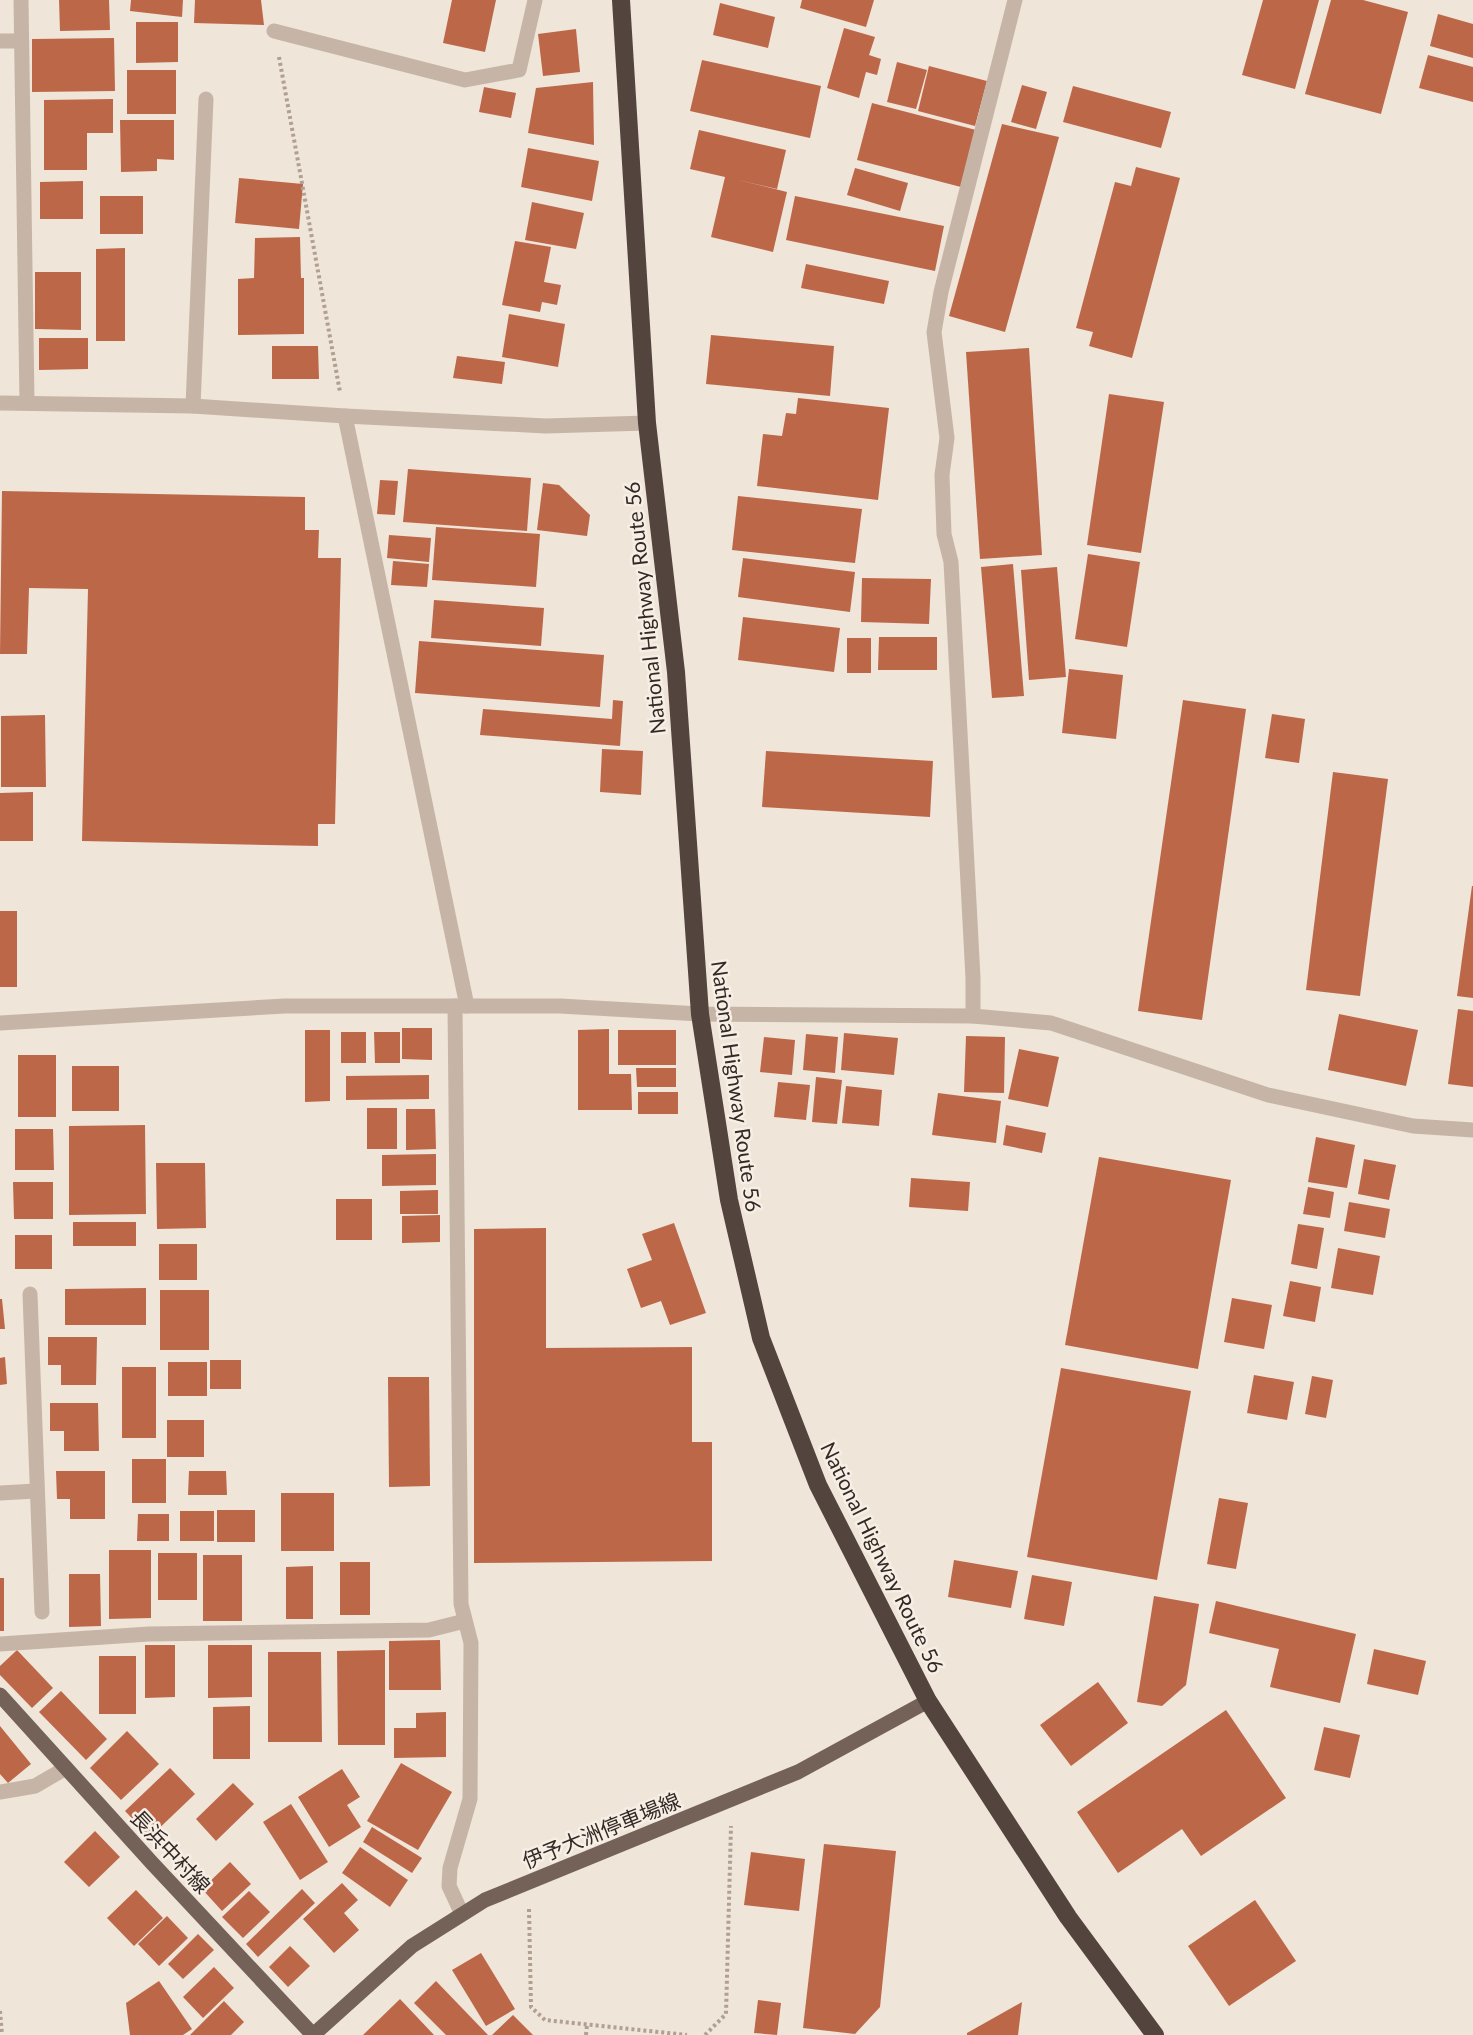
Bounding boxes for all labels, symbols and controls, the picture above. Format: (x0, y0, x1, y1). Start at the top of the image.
street label: National Highway Route 56 (618, 481, 670, 735)
street label: National Highway Route 56 (707, 959, 767, 1213)
street label: National Highway Route 56 (816, 1438, 950, 1676)
street label: 伊予大洲停車場線 (518, 1787, 684, 1873)
street label: 長浜中村線 (126, 1804, 216, 1898)

